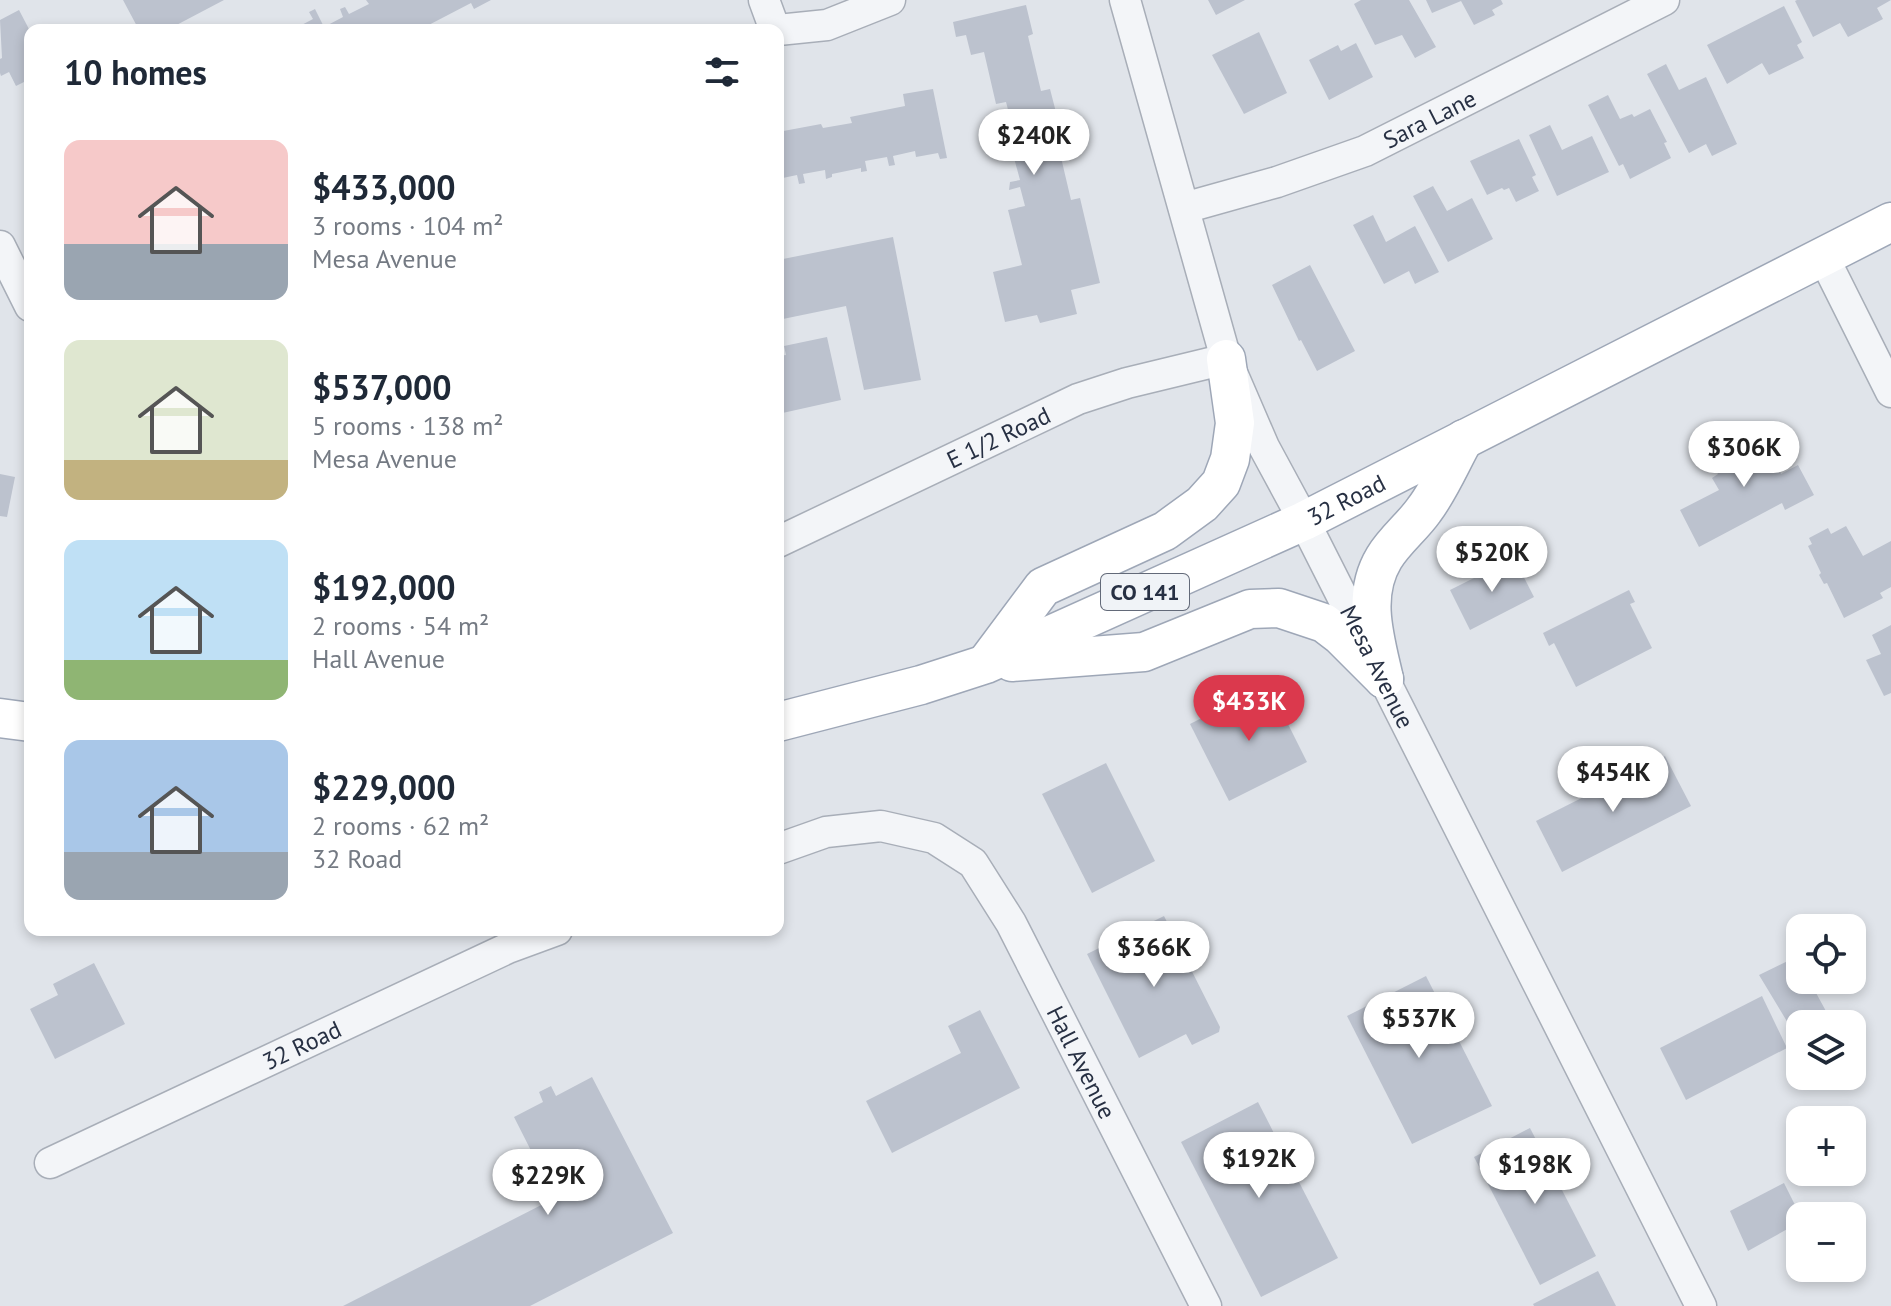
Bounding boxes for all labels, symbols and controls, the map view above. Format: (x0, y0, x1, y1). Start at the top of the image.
text: 10 homes (64, 50, 207, 94)
icon: filters (700, 50, 744, 94)
street label: Sara Lane (1378, 82, 1481, 155)
pin: $240K (978, 109, 1090, 177)
text: $240K (996, 118, 1072, 151)
text: $433,000 (312, 165, 456, 209)
icon: home (128, 172, 224, 268)
text: 3 rooms · 104 m² (312, 209, 504, 242)
text: Mesa Avenue (312, 242, 457, 275)
text: $537,000 (312, 365, 451, 409)
icon: home (128, 372, 224, 468)
street label: E 1/2 Road (941, 399, 1055, 475)
text: 5 rooms · 138 m² (312, 409, 504, 442)
pin: $306K (1688, 421, 1800, 489)
text: $306K (1706, 430, 1782, 463)
text: Mesa Avenue (312, 442, 457, 475)
street label: 32 Road (1302, 467, 1390, 532)
pin: $520K (1436, 526, 1548, 594)
text: $520K (1454, 535, 1530, 568)
text: $192,000 (312, 565, 456, 609)
icon: home (128, 572, 224, 668)
road number: CO 141 (1101, 574, 1189, 610)
street label: Mesa Avenue (1334, 600, 1422, 733)
text: 2 rooms · 54 m² (312, 609, 489, 642)
text: Hall Avenue (312, 642, 445, 675)
pin: $433K (1193, 675, 1305, 743)
text: $433K (1211, 684, 1287, 717)
pin: $454K (1557, 746, 1669, 814)
text: $454K (1575, 755, 1651, 788)
text: $229,000 (312, 765, 456, 809)
icon: home (128, 772, 224, 868)
text: 2 rooms · 62 m² (312, 809, 489, 842)
text: 32 Road (312, 842, 402, 875)
map controls (1786, 914, 1866, 1282)
button: locate (1786, 914, 1866, 994)
pin: $366K (1098, 921, 1210, 989)
text: $366K (1116, 930, 1192, 963)
pin: $537K (1363, 992, 1475, 1060)
street label: Hall Avenue (1040, 1000, 1123, 1124)
text: $537K (1381, 1001, 1457, 1034)
button: layers (1786, 1010, 1866, 1090)
street label: 32 Road (257, 1013, 346, 1077)
button: + (1786, 1106, 1866, 1186)
pin: $192K (1203, 1132, 1315, 1200)
pin: $198K (1479, 1138, 1591, 1206)
text: $192K (1221, 1141, 1297, 1174)
text: $198K (1497, 1147, 1573, 1180)
pin: $229K (492, 1149, 604, 1217)
text: $229K (510, 1158, 586, 1191)
button: − (1786, 1202, 1866, 1282)

